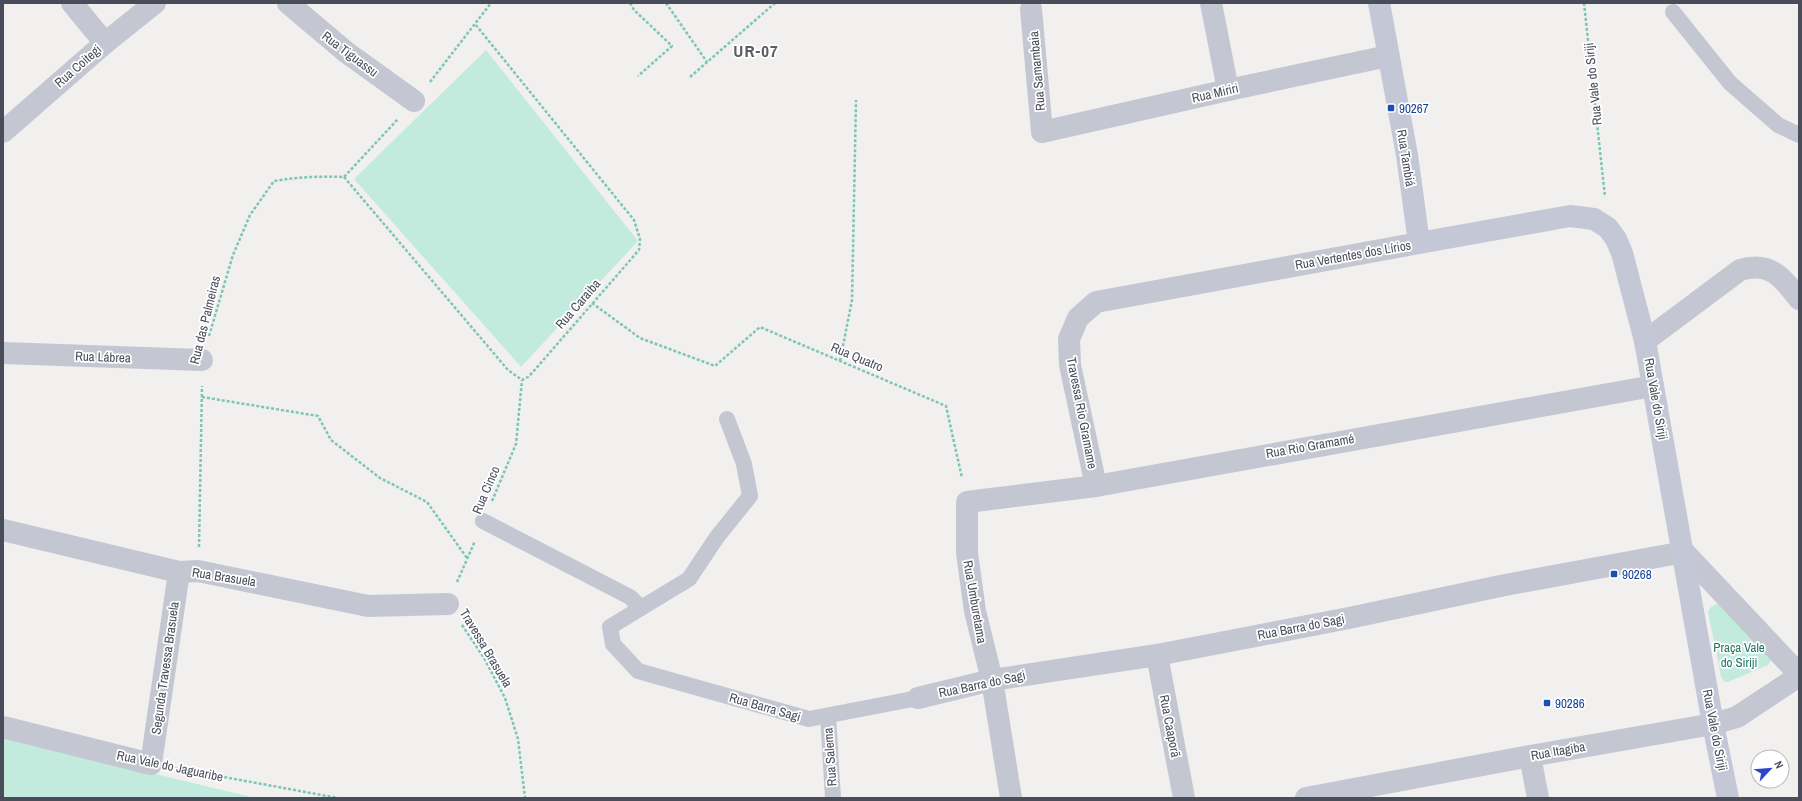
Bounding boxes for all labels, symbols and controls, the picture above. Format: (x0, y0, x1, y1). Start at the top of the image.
street label: Rua Tiguassu (319, 27, 382, 81)
street label: Rua Samambaia (1025, 30, 1049, 112)
district label: UR-07 (733, 39, 779, 62)
street label: Rua Coitegi (51, 41, 105, 91)
street label: Rua Vale do Siriji (1580, 42, 1606, 126)
street label: Rua Miriri (1190, 79, 1240, 107)
place label: 90267 (1399, 100, 1429, 117)
marker: 90267 (1386, 103, 1396, 113)
street label: Rua Tambiá (1393, 128, 1419, 188)
street label: Rua Vertentes dos Lírios (1294, 236, 1412, 274)
street label: Rua das Palmeiras (186, 274, 224, 366)
street label: Rua Caraiba (552, 276, 604, 332)
street label: Rua Quatro (828, 338, 886, 376)
street label: Rua Lábrea (75, 348, 131, 366)
street label: Travessa Rio Gramame (1063, 356, 1101, 470)
street label: Rua Vale do Siriji (1640, 357, 1672, 441)
street label: Rua Rio Gramamé (1264, 430, 1356, 462)
street label: Rua Cinco (468, 463, 504, 517)
street label: Rua Umburetama (959, 559, 991, 645)
street label: Rua Brasuela (191, 564, 257, 590)
place label: 90268 (1622, 566, 1652, 583)
marker: 90268 (1609, 569, 1619, 579)
street label: Segunda Travessa Brasuela (147, 600, 183, 736)
street label: Travessa Brasuela (456, 606, 516, 690)
street label: Rua Barra do Sagi (1256, 610, 1346, 644)
park label: Praça Vale do Siriji (1713, 639, 1765, 671)
street label: Rua Barra do Sagi (937, 666, 1027, 701)
street label: Rua Vale do Siriji (1699, 688, 1731, 772)
street label: Rua Barra Sagi (727, 689, 803, 725)
street label: Rua Caaporã (1156, 693, 1184, 759)
place label: 90286 (1555, 695, 1585, 712)
marker: 90286 (1542, 698, 1552, 708)
street label: Rua Salema (819, 727, 841, 787)
street label: Rua Itagiba (1529, 738, 1587, 764)
street label: Rua Vale do Jaguaribe (115, 746, 225, 786)
north arrow (1750, 749, 1790, 789)
text: N (1771, 759, 1787, 771)

